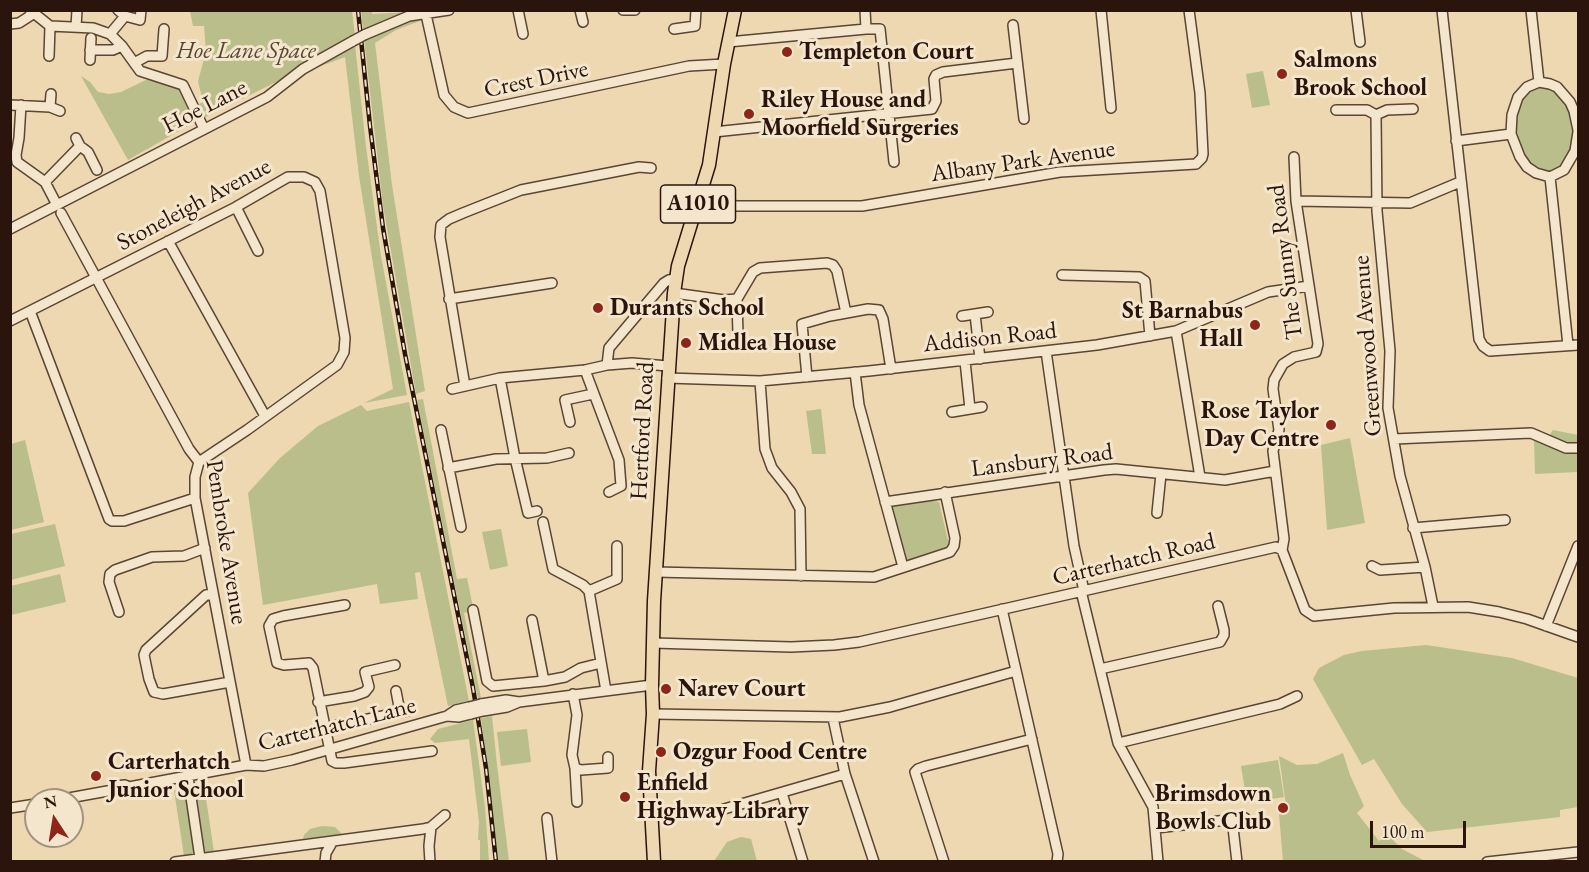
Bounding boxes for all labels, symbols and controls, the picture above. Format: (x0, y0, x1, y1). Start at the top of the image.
park label: Hoe Lane Space (176, 37, 316, 65)
place label: Templeton Court (799, 38, 974, 66)
marker: Templeton Court (780, 45, 794, 59)
place label: Salmons Brook School (1294, 46, 1427, 102)
street label: Crest Drive (481, 55, 591, 105)
marker: Salmons Brook School (1275, 67, 1289, 81)
street label: Hoe Lane (158, 73, 252, 141)
place label: Riley House and Moorfield Surgeries (761, 86, 959, 142)
marker: Riley House and Moorfield Surgeries (742, 107, 756, 121)
street label: Albany Park Avenue (929, 135, 1117, 189)
street label: Stoneleigh Avenue (112, 152, 276, 258)
street label: The Sunny Road (1262, 183, 1310, 341)
road number: A1010 (660, 185, 736, 223)
street label: Greenwood Avenue (1347, 254, 1389, 438)
place label: Durants School (610, 294, 764, 322)
place label: St Barnabus Hall (1122, 297, 1243, 353)
marker: Durants School (591, 301, 605, 315)
street label: Addison Road (922, 317, 1058, 359)
marker: St Barnabus Hall (1248, 318, 1262, 332)
place label: Midlea House (698, 329, 836, 357)
marker: Midlea House (679, 336, 693, 350)
street label: Hertford Road (625, 361, 661, 501)
place label: Rose Taylor Day Centre (1201, 397, 1319, 453)
marker: Rose Taylor Day Centre (1324, 418, 1338, 432)
street label: Lansbury Road (969, 438, 1115, 484)
street label: Pembroke Avenue (199, 458, 253, 626)
street label: Carterhatch Road (1050, 527, 1218, 593)
place label: Narev Court (678, 675, 805, 703)
marker: Narev Court (659, 682, 673, 696)
street label: Carterhatch Lane (255, 691, 419, 759)
place label: Ozgur Food Centre (673, 738, 867, 766)
marker: Ozgur Food Centre (654, 745, 668, 759)
place label: Carterhatch Junior School (108, 748, 244, 804)
marker: Carterhatch Junior School (89, 769, 103, 783)
place label: Enfield Highway Library (637, 769, 809, 825)
place label: Brimsdown Bowls Club (1155, 780, 1271, 836)
north arrow (24, 788, 84, 848)
text: N (42, 790, 59, 813)
marker: Enfield Highway Library (618, 790, 632, 804)
marker: Brimsdown Bowls Club (1276, 801, 1290, 815)
scale bar (1373, 809, 1469, 847)
text: 100 m (1381, 820, 1425, 843)

